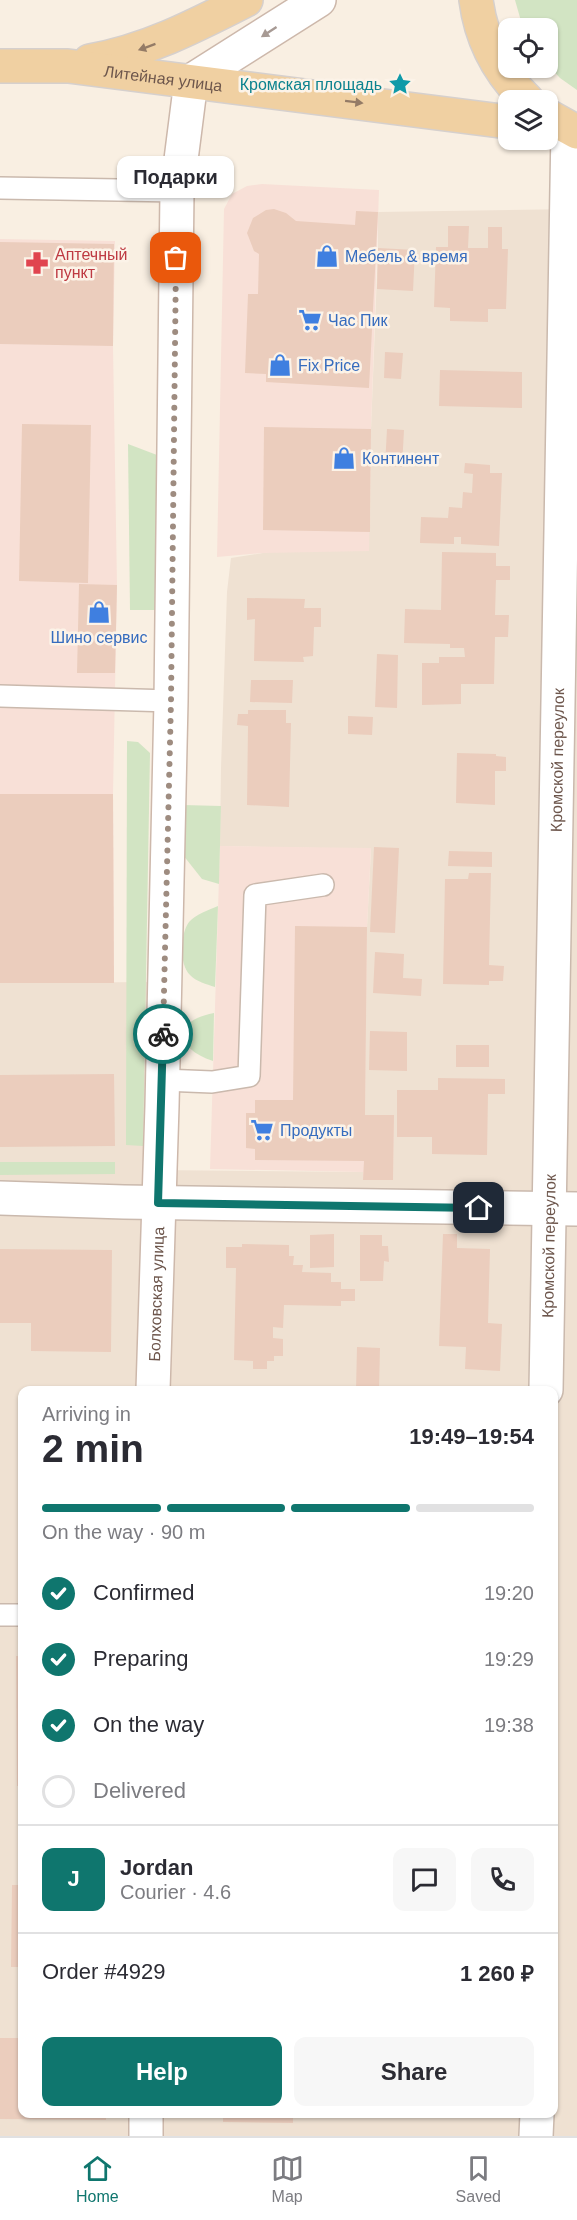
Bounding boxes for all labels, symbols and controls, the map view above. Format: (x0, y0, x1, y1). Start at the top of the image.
map controls (498, 18, 558, 150)
button: locate (498, 18, 558, 78)
one-way arrow (261, 26, 278, 37)
one-way arrow (137, 42, 155, 52)
street label: Литейная улица (103, 63, 224, 95)
place icon: Кромская площадь (387, 71, 413, 97)
place label: Кромская площадь (240, 76, 382, 93)
button: layers (498, 90, 558, 150)
one-way arrow (344, 97, 363, 107)
callout: Подарки (118, 156, 234, 198)
text: Подарки (133, 166, 218, 188)
pin (150, 232, 201, 283)
icon: bag (159, 241, 192, 274)
shop icon: Мебель & время (314, 243, 340, 269)
place label: Аптечный пункт (55, 246, 127, 281)
place label: Мебель & время (345, 248, 468, 265)
pharmacy icon: Аптечный пункт (24, 250, 50, 276)
supermarket icon: Час Пик (297, 307, 323, 333)
place label: Час Пик (328, 312, 388, 329)
shop icon: Fix Price (267, 352, 293, 378)
place label: Fix Price (298, 357, 360, 374)
shop icon: Континент (331, 445, 357, 471)
place label: Континент (362, 450, 440, 467)
shop icon: Шино сервис (86, 599, 112, 625)
place label: Шино сервис (50, 629, 148, 646)
street label: Кромской переулок (548, 687, 567, 832)
courier (133, 1004, 193, 1064)
icon: bike (147, 1018, 180, 1051)
supermarket icon: Продукты (249, 1117, 275, 1143)
place label: Продукты (280, 1122, 352, 1139)
street label: Кромской переулок (539, 1173, 559, 1318)
pin (453, 1182, 504, 1233)
icon: home (462, 1191, 495, 1224)
street label: Болховская улица (146, 1226, 167, 1362)
text: Arriving in (42, 1403, 131, 1425)
text: 19:49–19:54 (409, 1424, 534, 1449)
text: 2 min (42, 1427, 144, 1470)
text: On the way · 90 m (42, 1521, 205, 1543)
icon: check (42, 1577, 75, 1610)
text: Confirmed (93, 1580, 194, 1605)
text: 19:20 (484, 1582, 534, 1604)
icon: check (42, 1643, 75, 1676)
text: Preparing (93, 1646, 188, 1671)
text: 19:29 (484, 1648, 534, 1670)
icon: check (42, 1709, 75, 1742)
text: On the way (93, 1712, 204, 1737)
text: 19:38 (484, 1714, 534, 1736)
text: Delivered (93, 1778, 186, 1803)
button: chat (393, 1848, 456, 1911)
button: phone (471, 1848, 534, 1911)
text: Jordan (120, 1855, 193, 1880)
text: J (67, 1866, 80, 1891)
text: Courier · 4.6 (120, 1881, 231, 1903)
text: Order #4929 (42, 1959, 166, 1984)
text: 1 260 ₽ (460, 1961, 534, 1986)
button: Help (42, 2037, 282, 2106)
button: Share (294, 2037, 534, 2106)
tab: Home (76, 2152, 119, 2206)
tab: Map (271, 2152, 304, 2206)
tab: Saved (456, 2152, 501, 2206)

